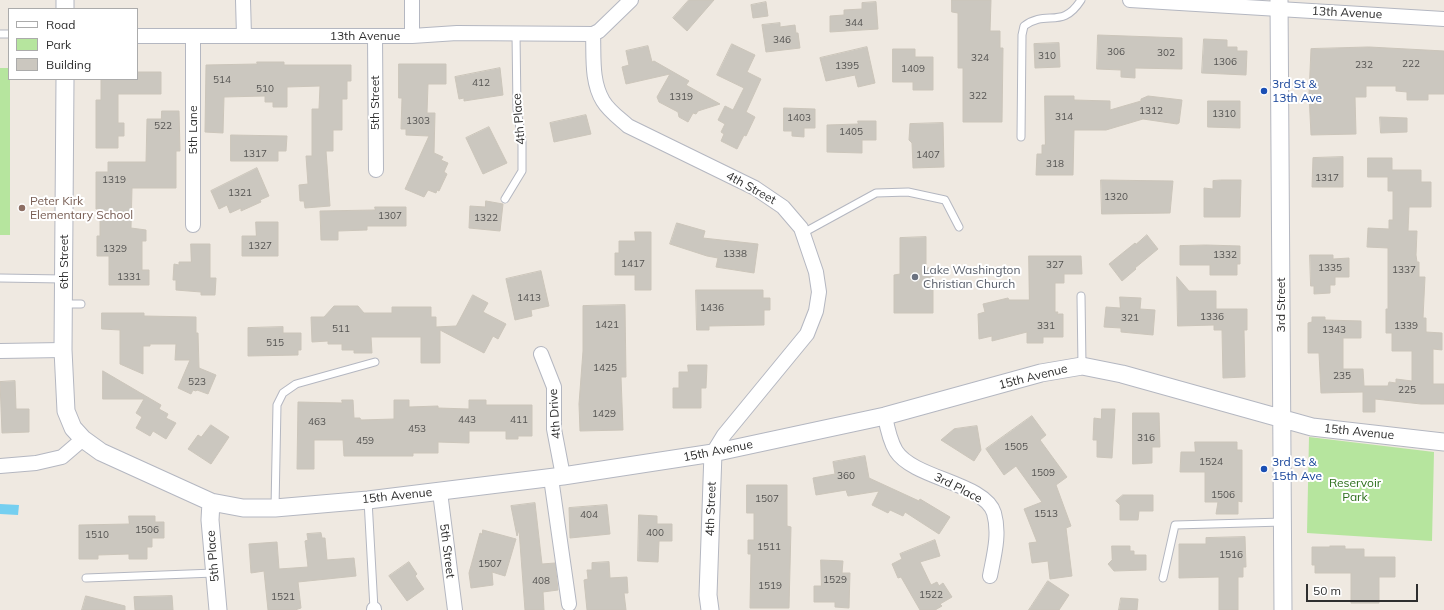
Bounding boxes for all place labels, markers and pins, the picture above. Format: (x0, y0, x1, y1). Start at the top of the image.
place label: 3rd St & 13th Ave (1272, 77, 1322, 105)
marker: 3rd St & 13th Ave (1259, 86, 1269, 96)
place label: Peter Kirk Elementary School (30, 194, 133, 222)
marker: Peter Kirk Elementary School (17, 203, 27, 213)
place label: Lake Washington Christian Church (923, 263, 1020, 291)
marker: Lake Washington Christian Church (910, 272, 920, 282)
place label: 3rd St & 15th Ave (1272, 455, 1322, 483)
marker: 3rd St & 15th Ave (1259, 464, 1269, 474)

